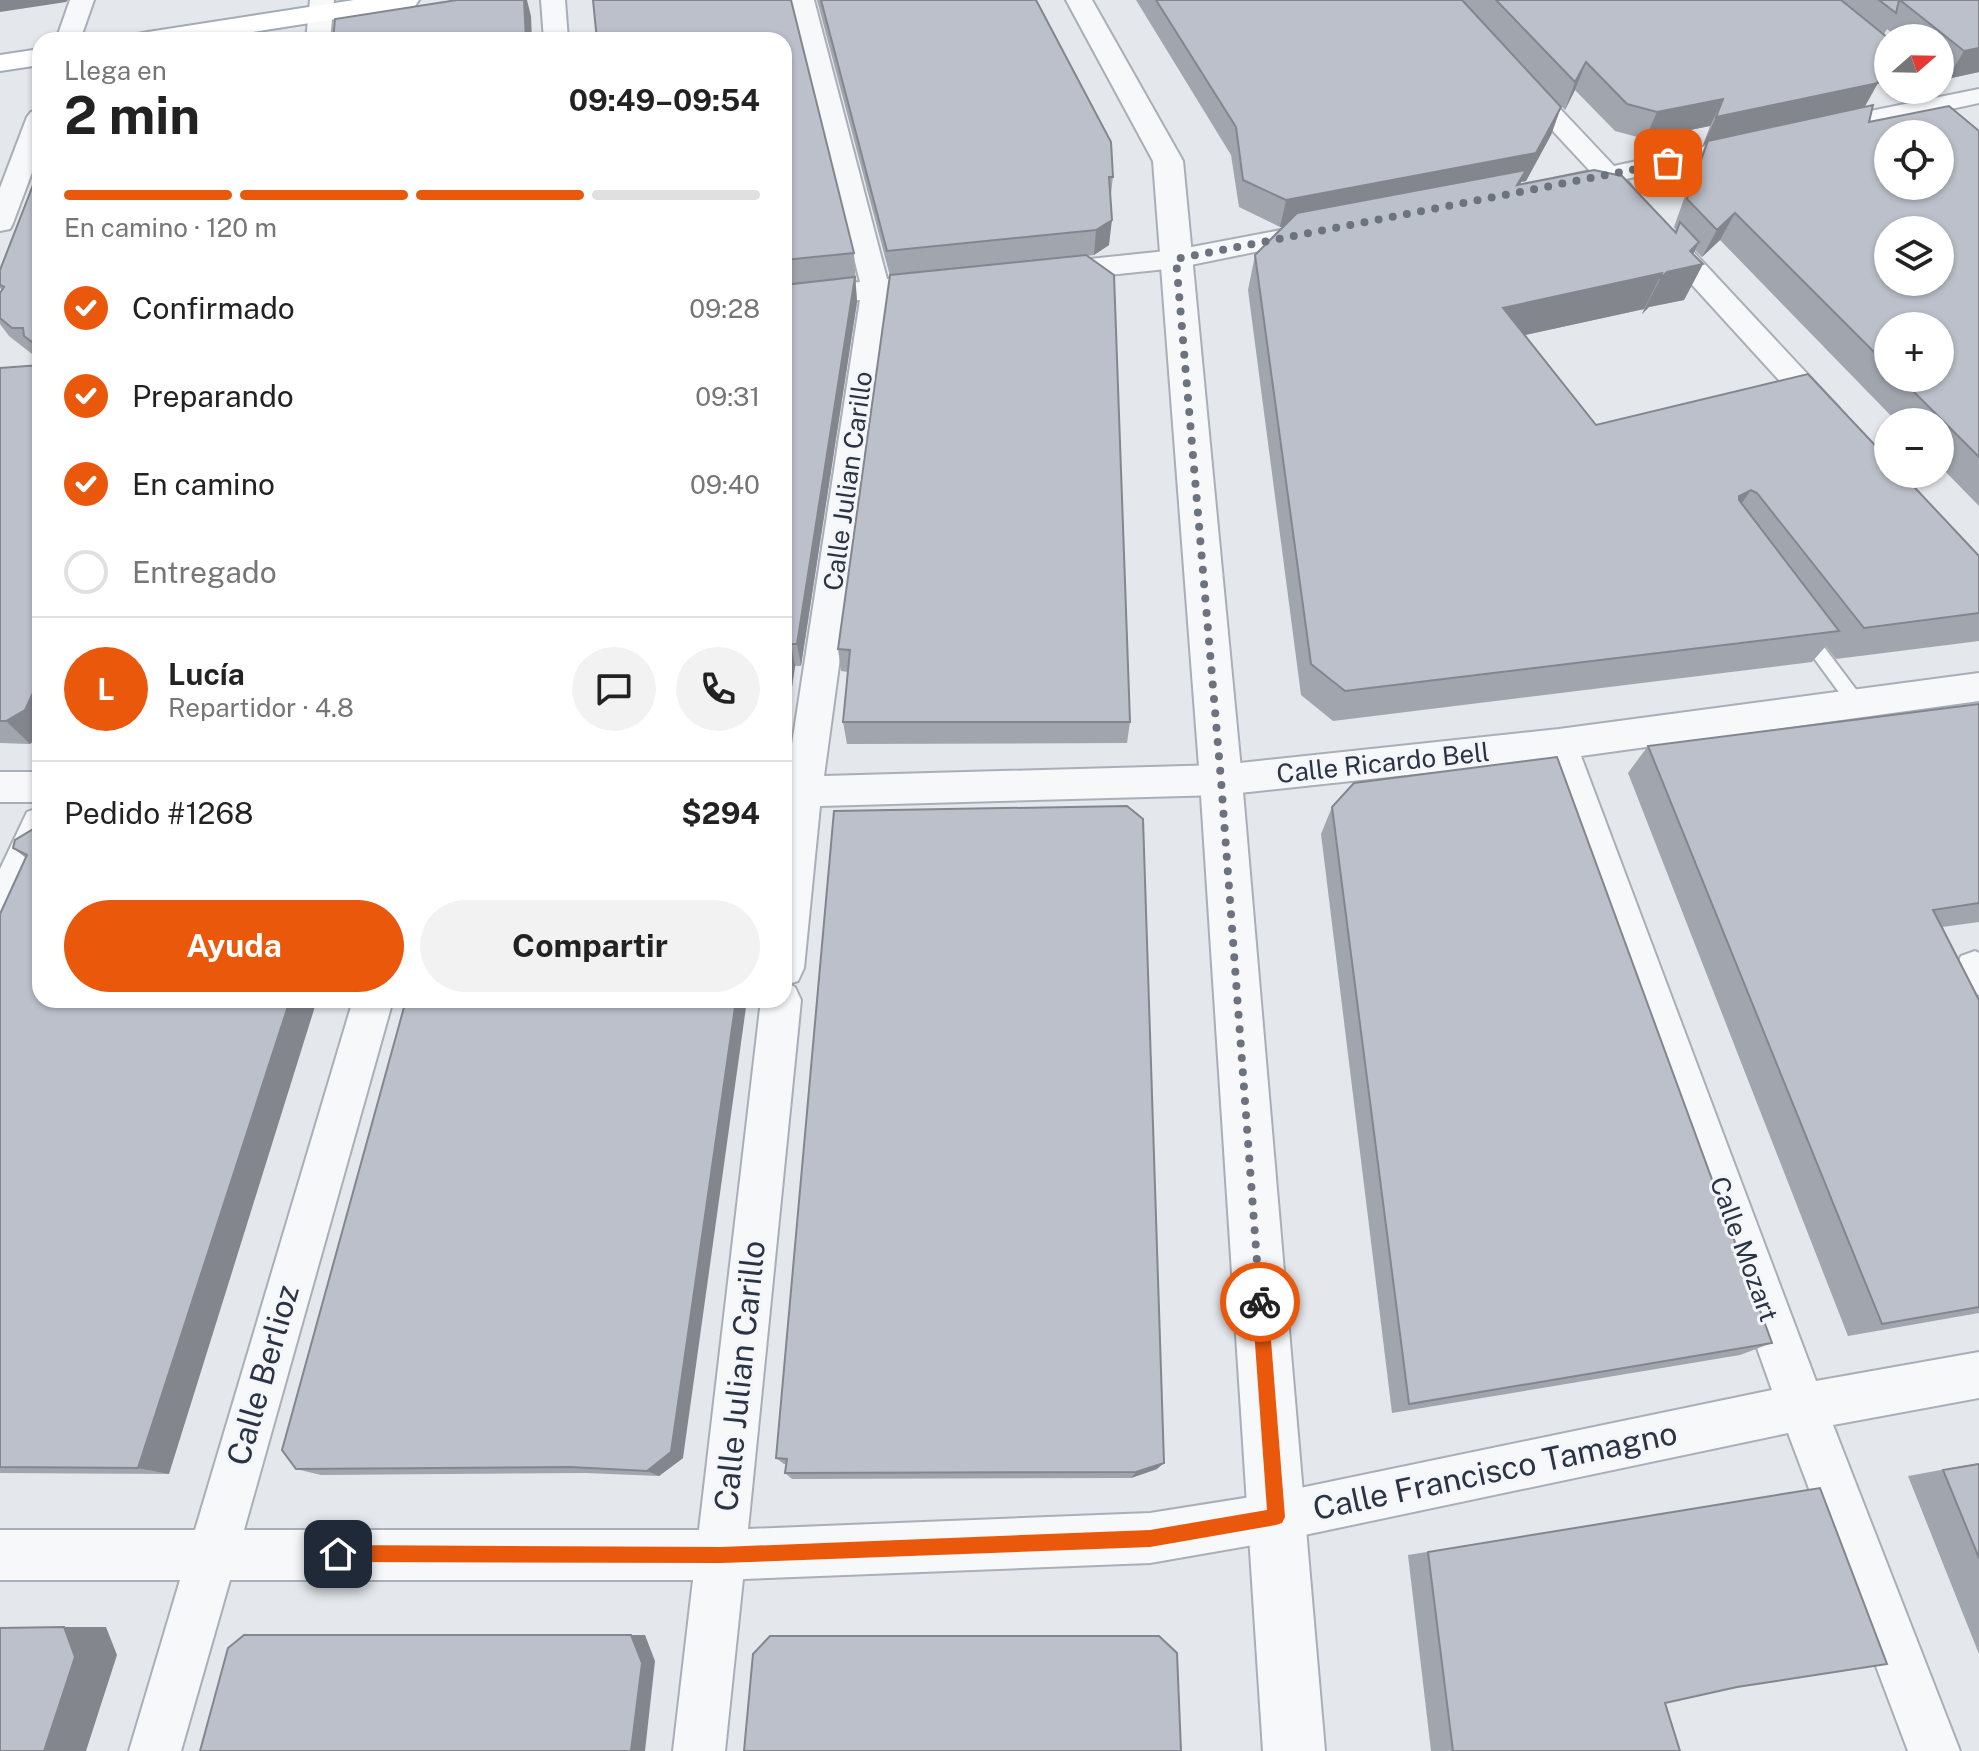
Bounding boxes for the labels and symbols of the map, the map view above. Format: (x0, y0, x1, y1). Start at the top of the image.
north arrow (1874, 24, 1954, 104)
pin (1634, 129, 1702, 197)
street label: Calle Julian Carillo (817, 369, 878, 593)
street label: Calle Ricardo Bell (1275, 736, 1491, 789)
street label: Calle Mozart (1704, 1172, 1785, 1325)
street label: Calle Julian Carillo (707, 1239, 772, 1513)
courier (1220, 1262, 1300, 1342)
street label: Calle Berlioz (219, 1280, 306, 1469)
street label: Calle Francisco Tamagno (1309, 1414, 1680, 1527)
pin (304, 1520, 372, 1588)

